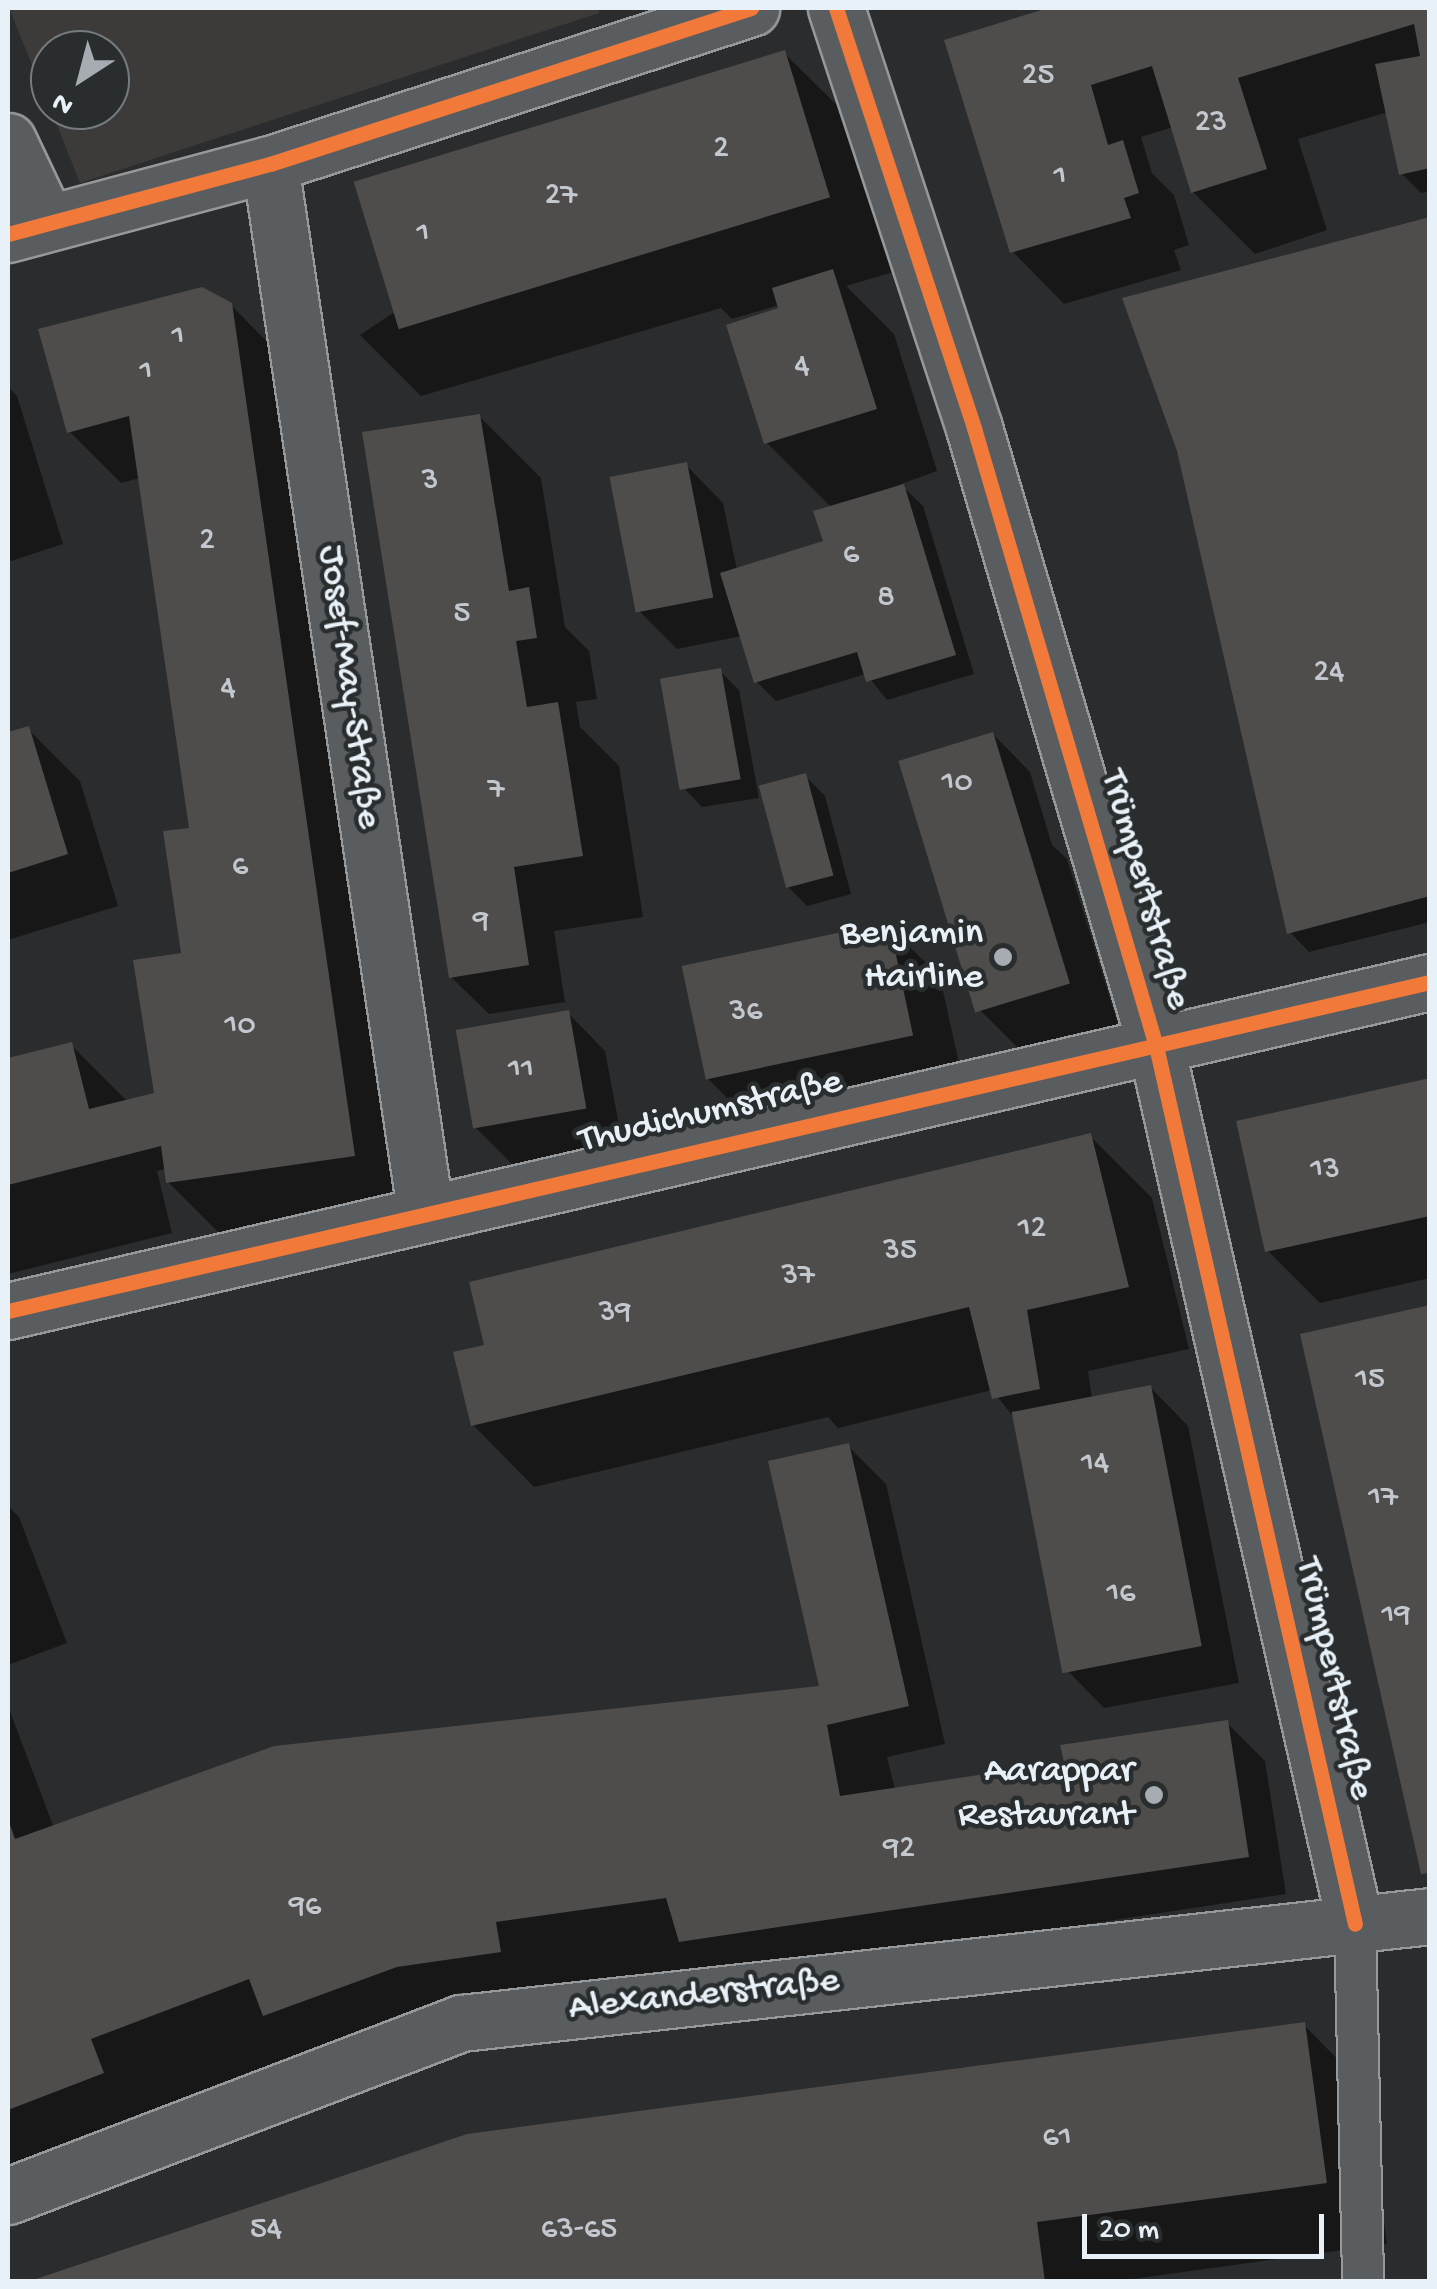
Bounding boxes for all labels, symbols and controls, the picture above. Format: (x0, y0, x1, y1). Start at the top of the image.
north arrow (30, 30, 130, 130)
house number: 25 (1022, 57, 1054, 95)
text: N (46, 84, 80, 122)
house number: 23 (1195, 104, 1227, 142)
house number: 2 (713, 130, 729, 168)
house number: 1 (1054, 158, 1066, 196)
house number: 27 (545, 177, 577, 215)
house number: 1 (417, 215, 429, 253)
house number: 1 (172, 318, 184, 356)
house number: 4 (794, 348, 810, 386)
house number: 1 (140, 353, 152, 391)
house number: 3 (422, 462, 438, 500)
house number: 2 (199, 522, 215, 560)
house number: 6 (843, 536, 859, 574)
street label: Josef-May-Straße (306, 542, 390, 832)
house number: 8 (877, 579, 895, 617)
house number: 5 (454, 595, 470, 633)
house number: 24 (1314, 654, 1344, 692)
house number: 4 (220, 670, 236, 708)
house number: 10 (941, 764, 973, 802)
street label: Trümpertstraße (1088, 765, 1200, 1015)
house number: 7 (488, 771, 504, 809)
house number: 6 (232, 848, 248, 886)
house number: 9 (473, 903, 489, 941)
place label: Benjamin Hairline (840, 912, 983, 1002)
marker: Benjamin Hairline (992, 946, 1014, 968)
house number: 36 (730, 993, 762, 1031)
house number: 10 (224, 1007, 256, 1045)
house number: 11 (508, 1051, 534, 1089)
street label: Thudichumstraße (575, 1061, 847, 1165)
house number: 13 (1310, 1151, 1340, 1189)
house number: 12 (1018, 1210, 1046, 1248)
house number: 35 (883, 1232, 917, 1270)
house number: 37 (781, 1257, 815, 1295)
house number: 39 (599, 1294, 631, 1332)
house number: 15 (1355, 1361, 1385, 1399)
house number: 14 (1081, 1445, 1109, 1483)
house number: 17 (1368, 1479, 1398, 1517)
street label: Trümpertstraße (1283, 1554, 1383, 1804)
house number: 16 (1106, 1575, 1136, 1613)
house number: 19 (1382, 1597, 1410, 1635)
place label: Aarappar Restaurant (958, 1750, 1134, 1840)
marker: Aarappar Restaurant (1143, 1784, 1165, 1806)
house number: 92 (883, 1830, 915, 1868)
house number: 96 (289, 1888, 321, 1926)
street label: Alexanderstraße (567, 1959, 841, 2033)
house number: 61 (1042, 2119, 1072, 2157)
scale bar (1087, 2194, 1330, 2256)
house number: 54 (250, 2211, 282, 2249)
house number: 63-65 (541, 2211, 617, 2249)
text: 20 m (1099, 2214, 1159, 2249)

